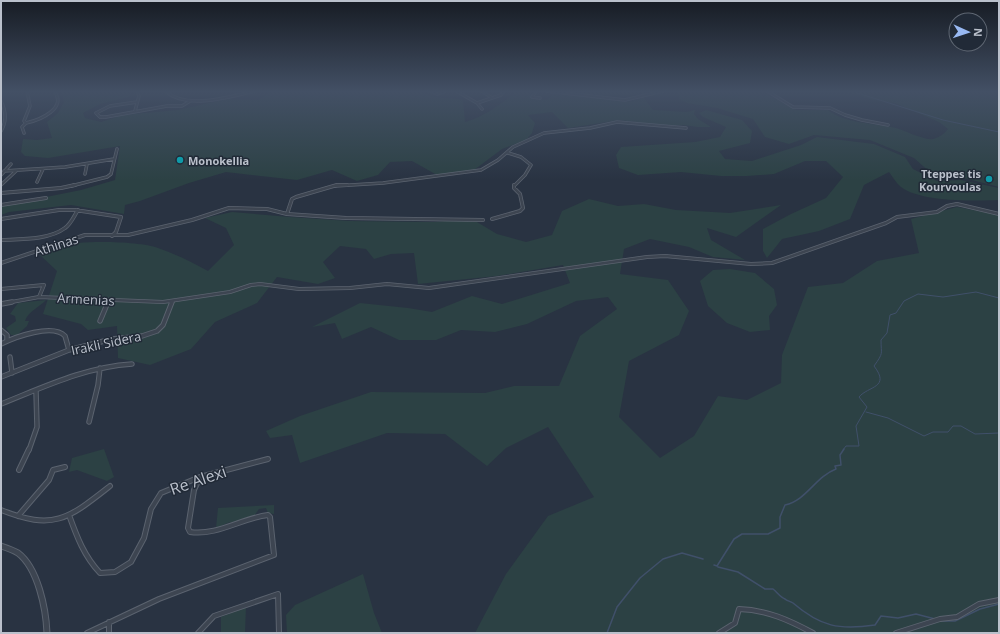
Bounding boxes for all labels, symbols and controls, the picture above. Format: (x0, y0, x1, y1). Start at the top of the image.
north arrow (948, 12, 988, 52)
text: N (971, 28, 986, 37)
place label: Monokellia (188, 153, 249, 168)
marker: Monokellia (175, 155, 185, 165)
place label: Tteppes tis Kourvoulas (919, 166, 982, 194)
marker: Tteppes tis Kourvoulas (984, 174, 994, 184)
street label: Athinas (32, 229, 80, 261)
street label: Armenias (57, 289, 115, 309)
street label: Irakli Sidera (69, 327, 143, 359)
street label: Re Alexi (167, 460, 229, 500)

